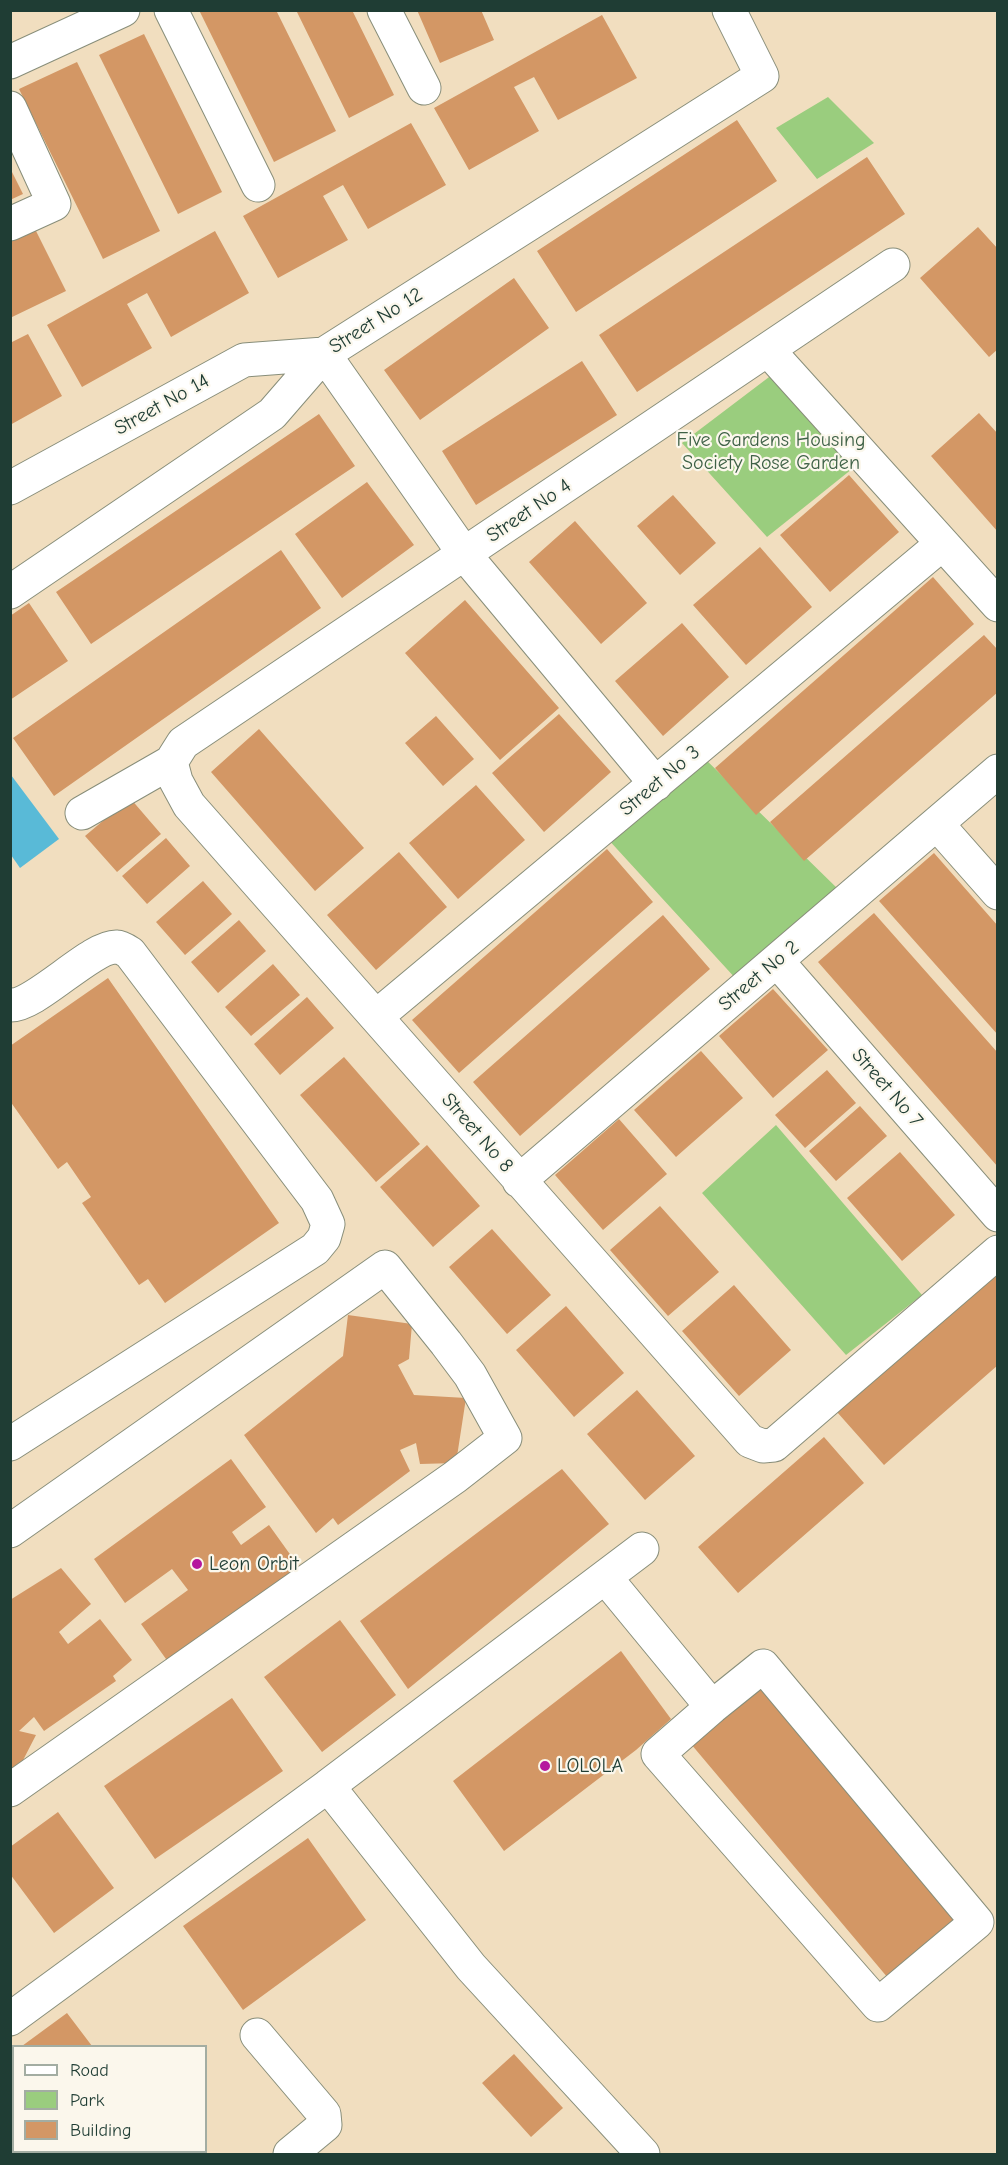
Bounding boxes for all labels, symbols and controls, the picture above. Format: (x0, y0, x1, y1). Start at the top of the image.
street label: Street No 12 (325, 283, 427, 359)
street label: Street No 14 (110, 369, 214, 441)
park label: Five Gardens Housing Society Rose Garden (676, 428, 866, 475)
street label: Street No 4 (482, 474, 576, 548)
street label: Street No 3 (615, 741, 705, 821)
street label: Street No 2 (714, 935, 804, 1017)
street label: Street No 7 (846, 1044, 928, 1132)
street label: Street No 8 (436, 1088, 518, 1178)
place label: Leon Orbit (209, 1552, 299, 1576)
marker: Leon Orbit (190, 1557, 204, 1571)
place label: LOLOLA (557, 1754, 623, 1778)
marker: LOLOLA (538, 1759, 552, 1773)
legend (12, 2045, 207, 2153)
text: Road (70, 2060, 109, 2081)
text: Park (70, 2090, 104, 2111)
text: Building (70, 2120, 132, 2141)

